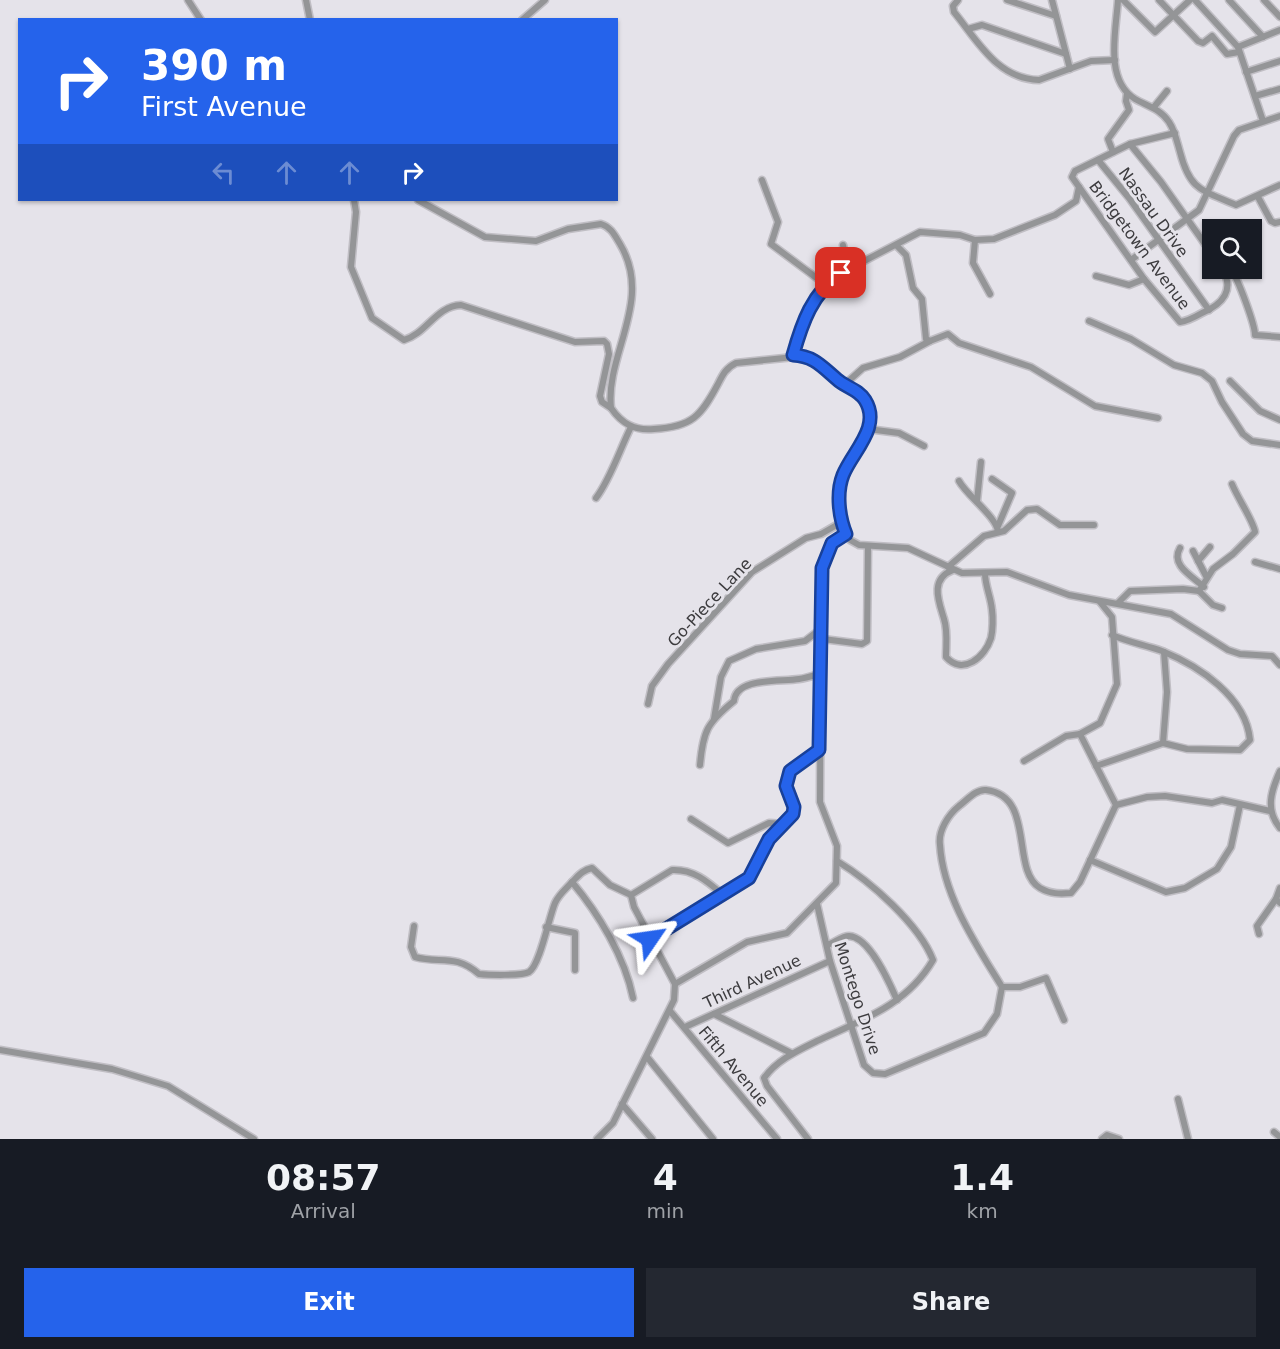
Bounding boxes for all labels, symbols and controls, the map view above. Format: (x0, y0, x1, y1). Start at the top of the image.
text: 390 m (141, 41, 287, 90)
icon: right (42, 42, 120, 120)
text: First Avenue (141, 91, 307, 122)
icon: left (207, 156, 240, 189)
icon: ahead (270, 156, 303, 189)
icon: ahead (333, 156, 366, 189)
icon: right (396, 156, 429, 189)
street label: Nassau Drive (1115, 164, 1192, 261)
street label: Bridgetown Avenue (1085, 177, 1194, 313)
map controls (1202, 219, 1262, 279)
button: search (1202, 219, 1262, 279)
pin (815, 247, 866, 298)
icon: arrive (824, 256, 857, 289)
street label: Go-Piece Lane (663, 554, 755, 651)
position arrow (618, 907, 682, 971)
street label: Montego Drive (830, 939, 885, 1057)
street label: Third Avenue (700, 951, 804, 1013)
street label: Fifth Avenue (695, 1022, 773, 1110)
text: 08:57 (266, 1157, 381, 1198)
text: 4 (653, 1157, 678, 1198)
text: 1.4 (950, 1157, 1014, 1198)
text: Arrival (291, 1199, 356, 1223)
text: min (647, 1199, 684, 1223)
text: km (967, 1199, 998, 1223)
button: Exit (24, 1268, 634, 1337)
button: Share (646, 1268, 1256, 1337)

